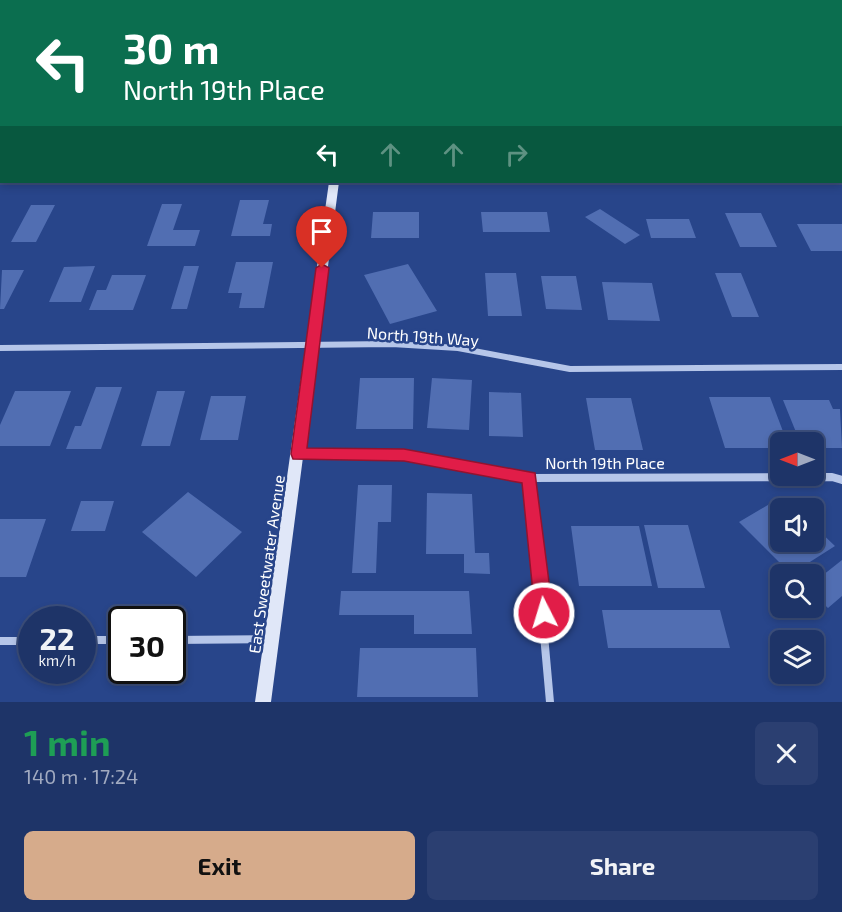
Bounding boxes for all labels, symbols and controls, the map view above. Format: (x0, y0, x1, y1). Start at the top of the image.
text: 30 m (123, 22, 219, 72)
icon: left (24, 24, 102, 102)
text: North 19th Place (123, 73, 325, 105)
icon: left (311, 138, 344, 171)
icon: ahead (374, 138, 407, 171)
icon: ahead (437, 138, 470, 171)
icon: right (500, 138, 533, 171)
pin (296, 206, 347, 268)
icon: arrive (305, 215, 338, 248)
street label: North 19th Way (366, 323, 480, 349)
north arrow (770, 432, 824, 486)
map controls (770, 432, 824, 684)
street label: North 19th Place (545, 453, 665, 472)
street label: East Sweetwater Avenue (244, 473, 288, 655)
button: sound (770, 498, 824, 552)
button: search (770, 564, 824, 618)
position arrow (512, 581, 576, 645)
speed limit sign: 30 (108, 606, 186, 684)
text: 22 (40, 620, 74, 656)
button: layers (770, 630, 824, 684)
text: km/h (38, 651, 76, 669)
text: 1 min (24, 720, 111, 763)
button: close (755, 722, 818, 785)
text: 140 m · 17:24 (24, 764, 138, 788)
button: Exit (24, 831, 415, 900)
button: Share (427, 831, 818, 900)

